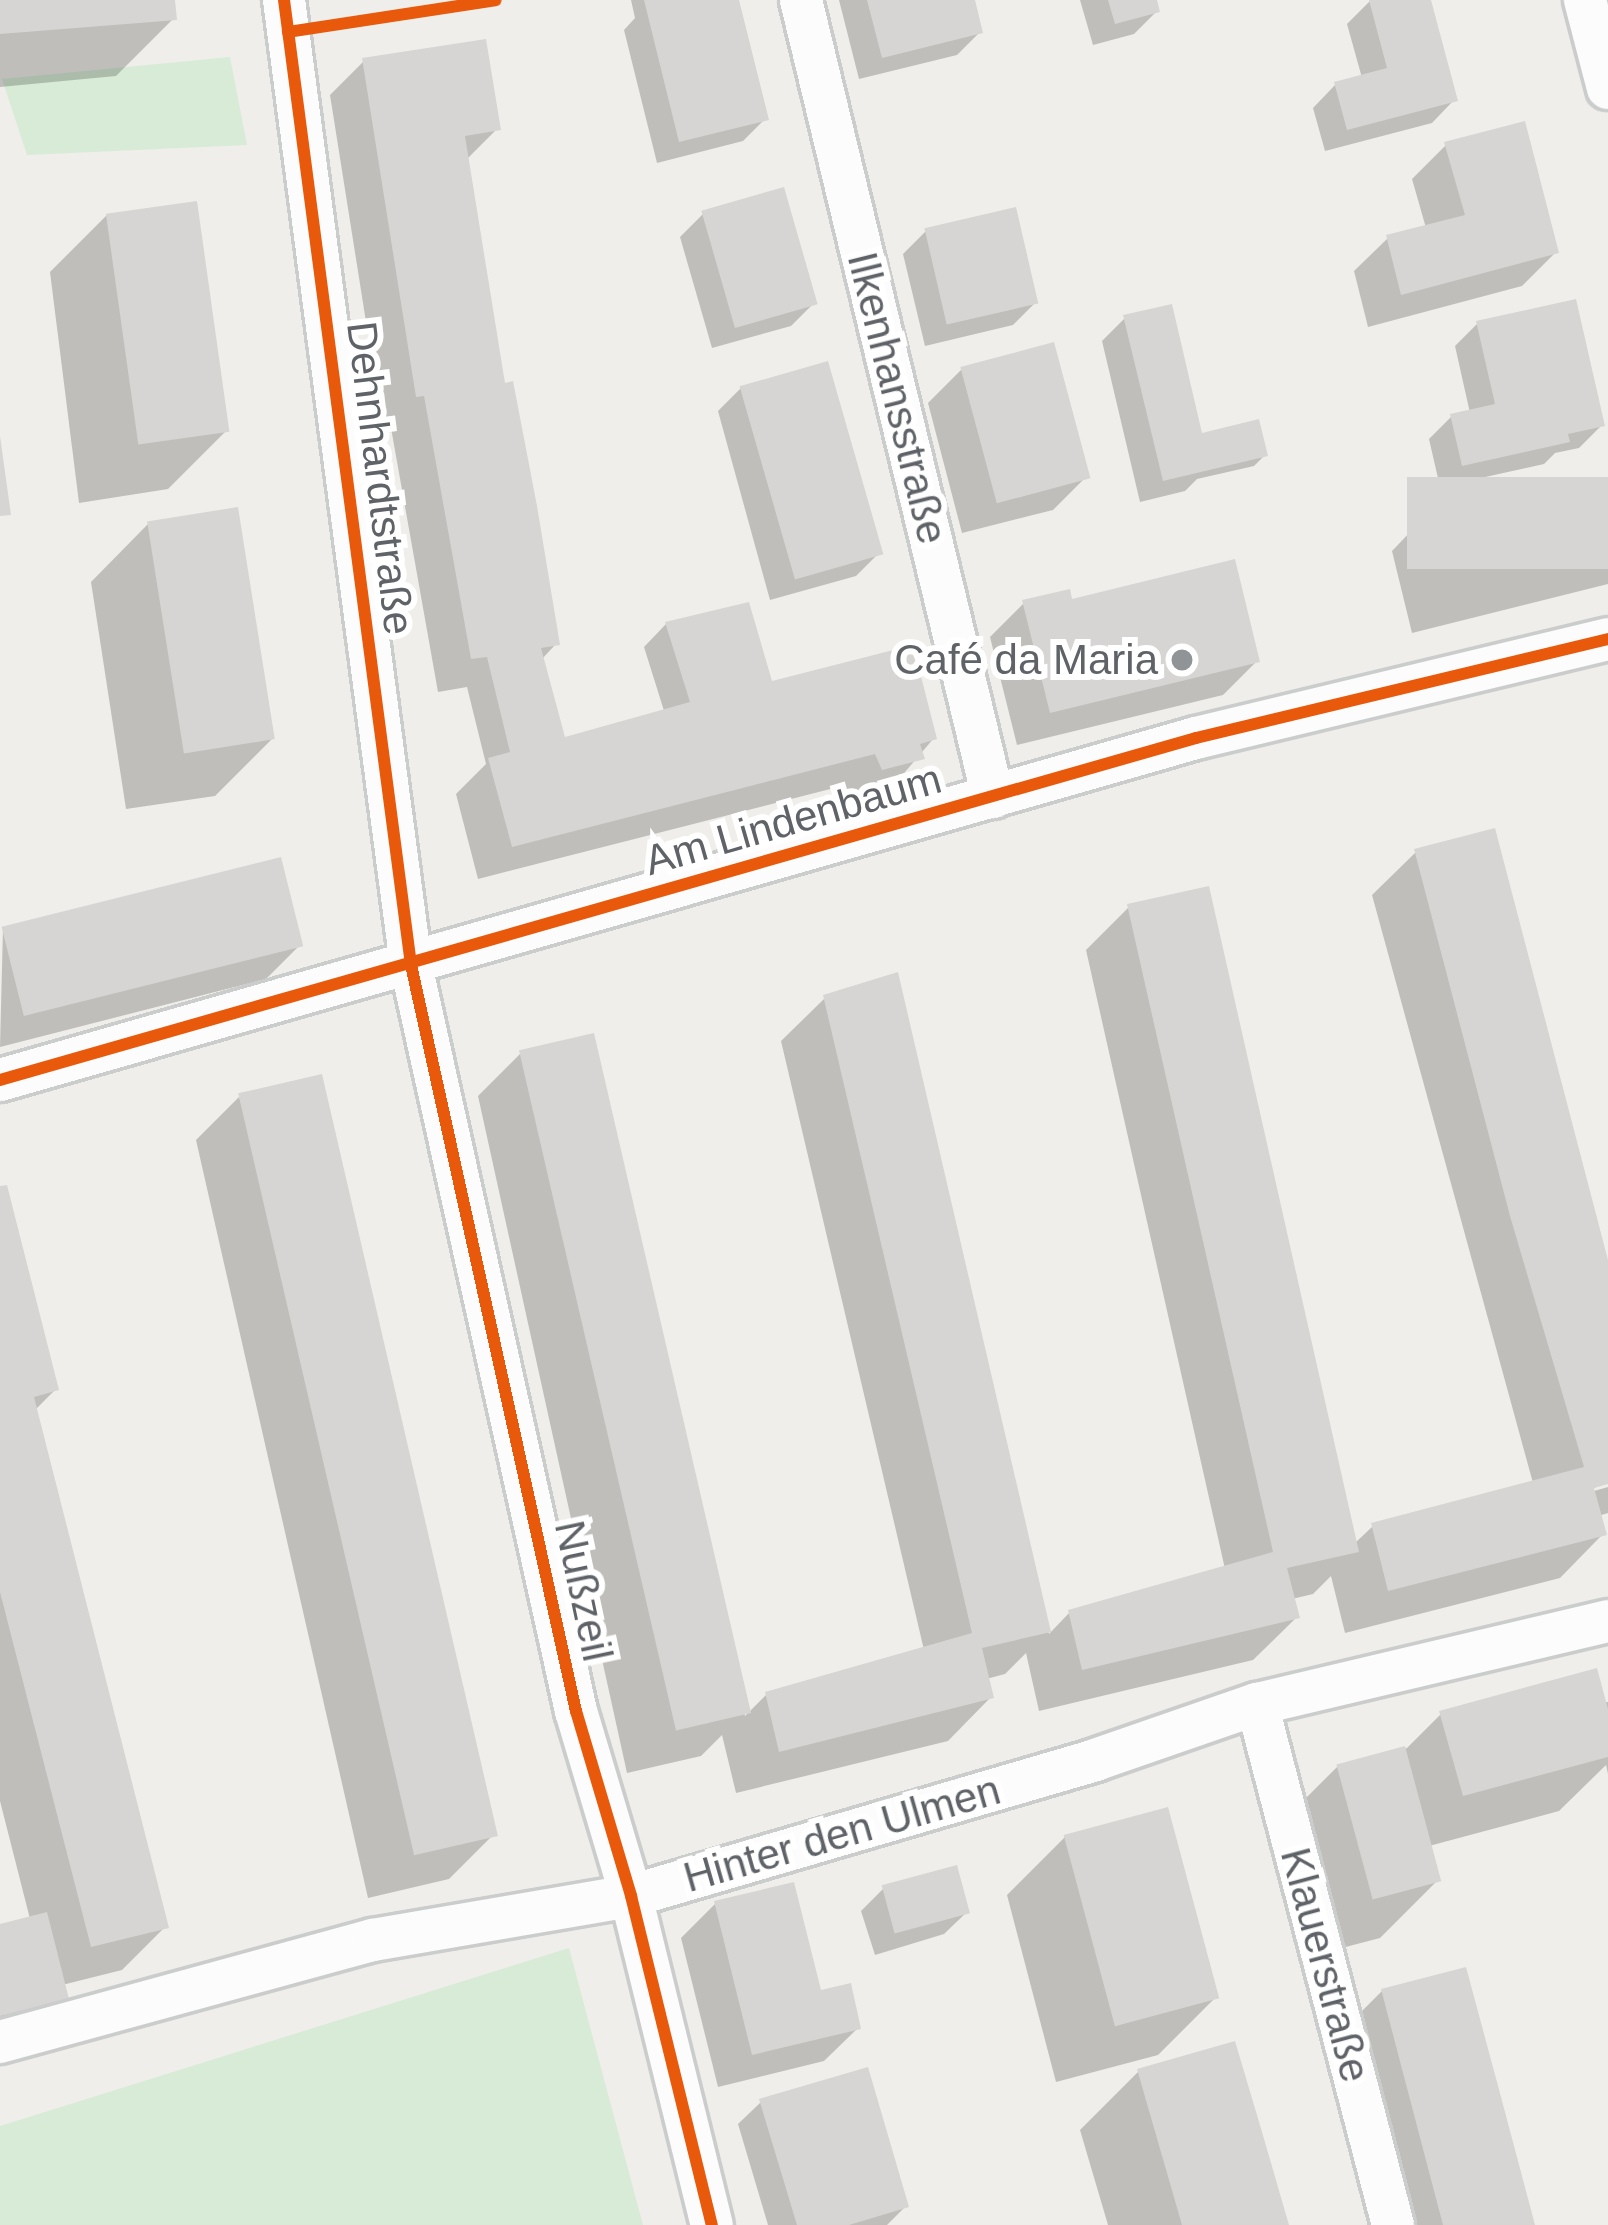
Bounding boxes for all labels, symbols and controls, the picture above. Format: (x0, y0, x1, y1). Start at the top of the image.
street label: Ilkenhansstraße (836, 247, 958, 549)
street label: Dehnhardtstraße (336, 319, 424, 637)
place label: Café da Maria (894, 635, 1158, 685)
marker: Café da Maria (1169, 647, 1195, 673)
street label: Am Lindenbaum (639, 754, 947, 886)
street label: Nußzeil (544, 1516, 622, 1666)
street label: Hinter den Ulmen (678, 1765, 1006, 1903)
street label: Klauerstraße (1270, 1842, 1380, 2088)

